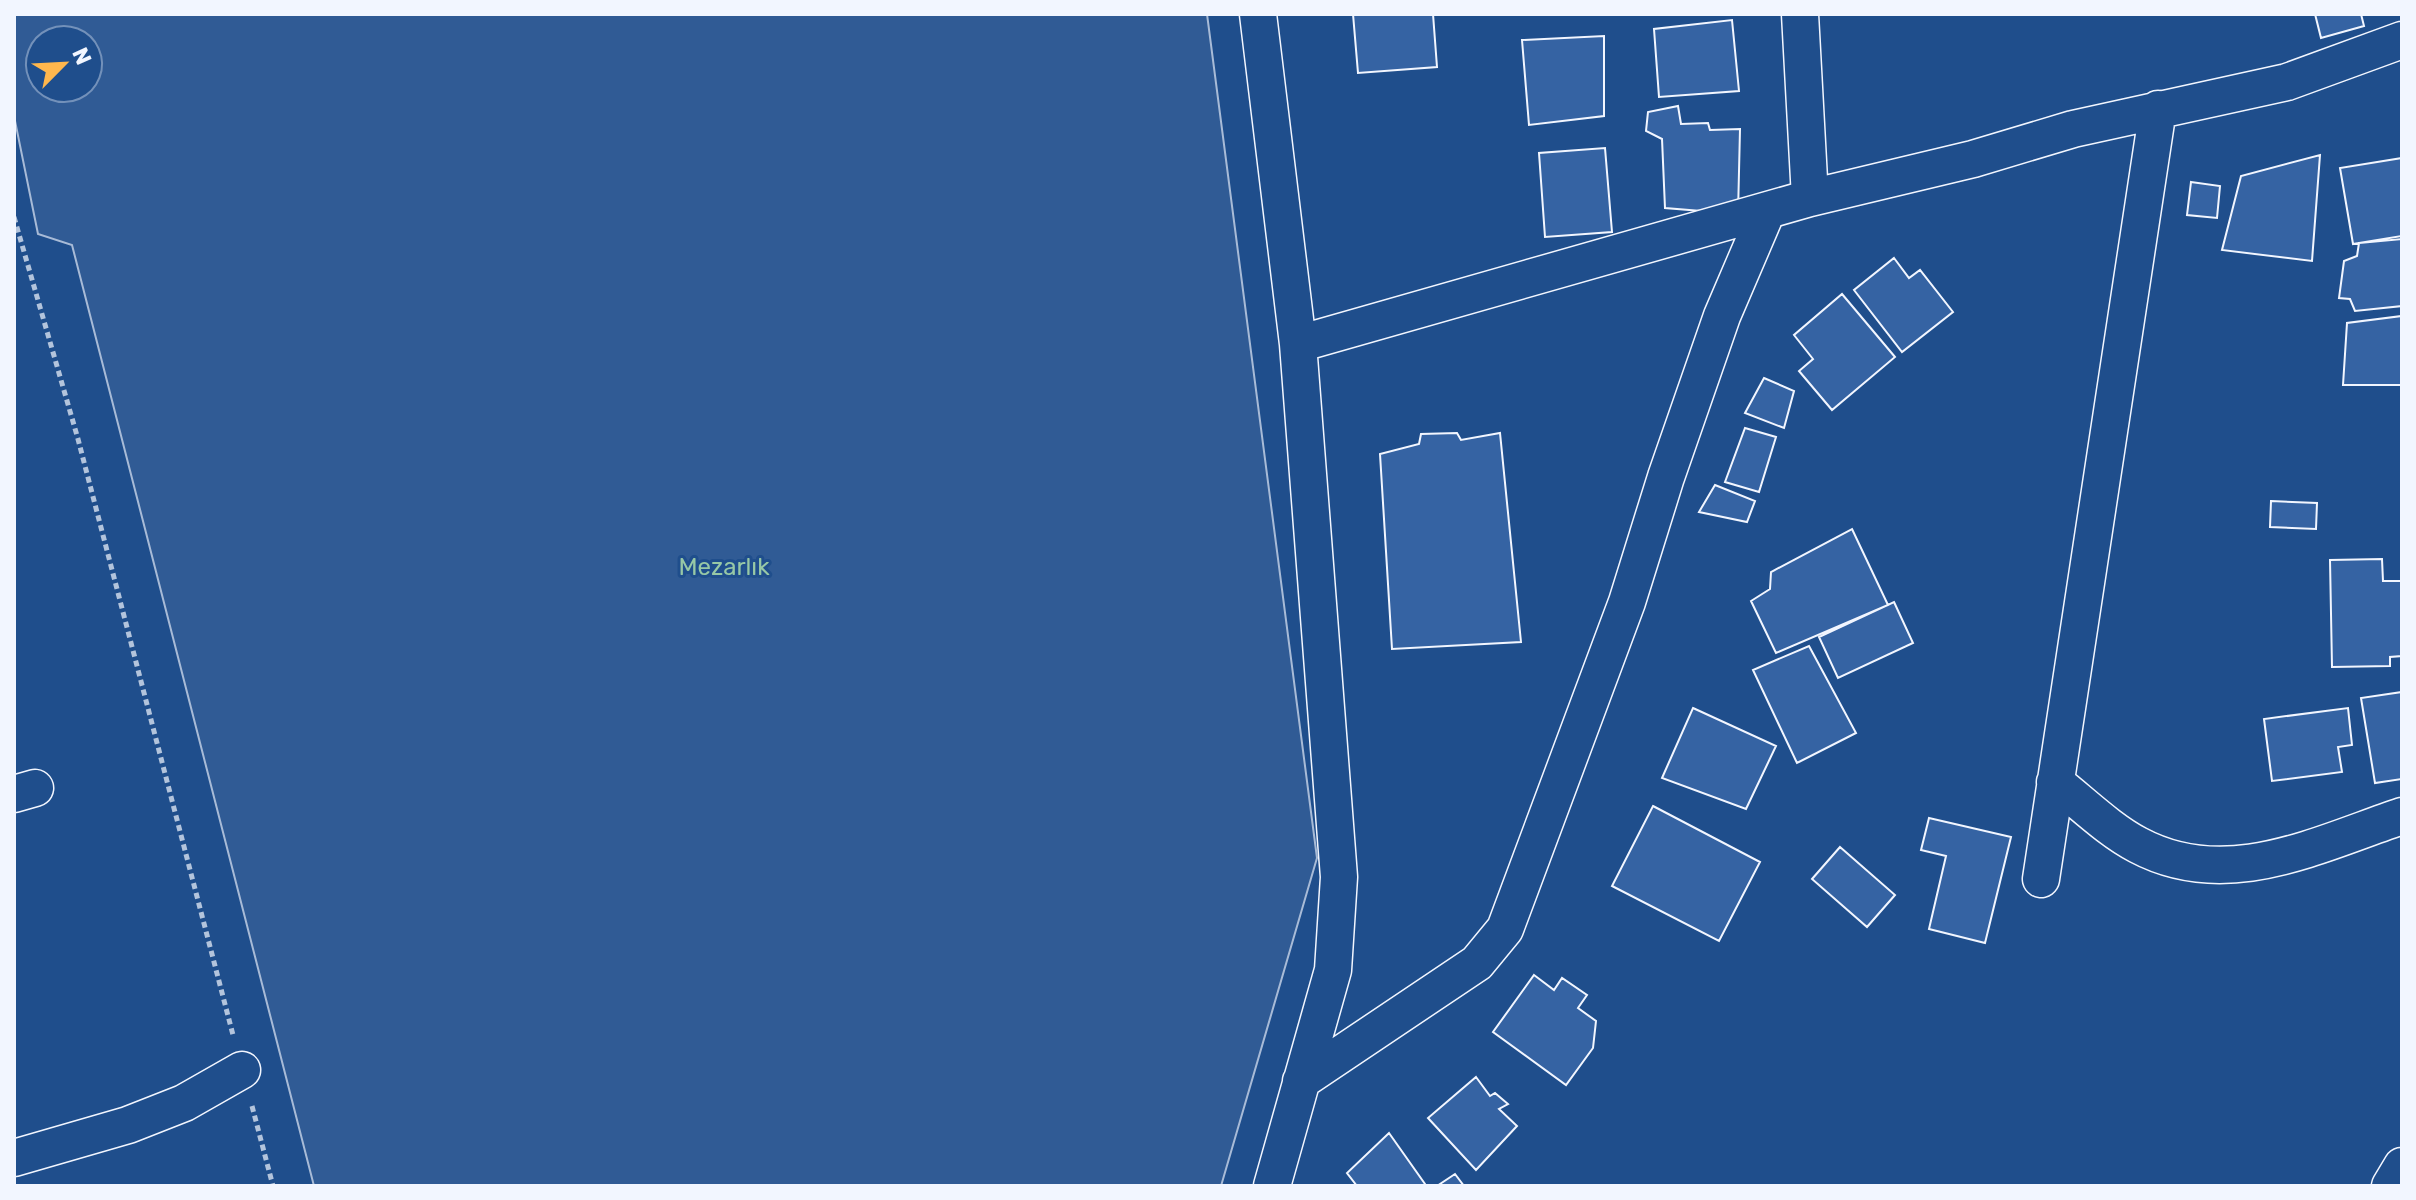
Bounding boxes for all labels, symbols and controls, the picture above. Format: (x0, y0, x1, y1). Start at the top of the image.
north arrow (24, 24, 104, 104)
text: N (66, 43, 97, 69)
park label: Mezarlık (678, 553, 770, 581)

